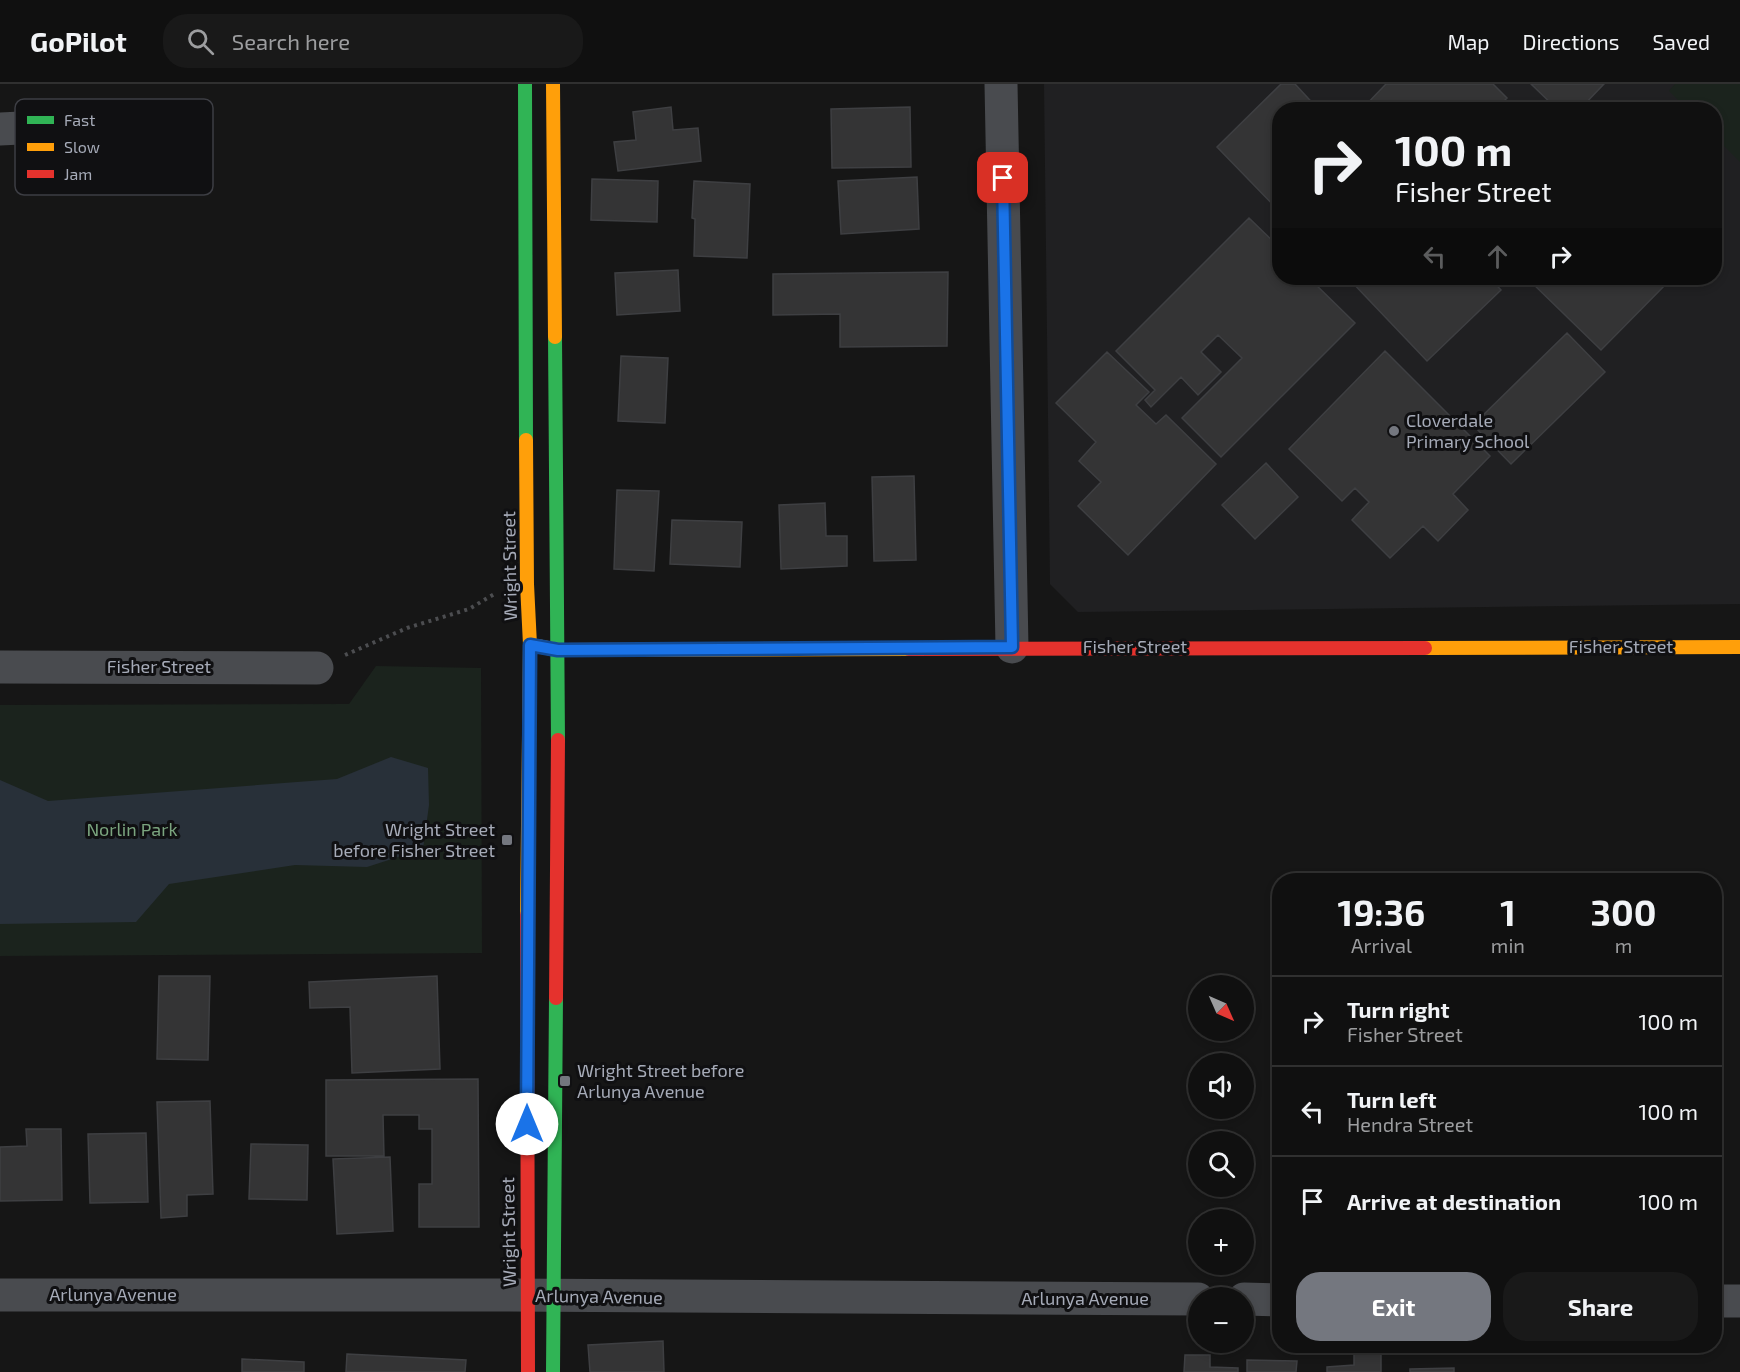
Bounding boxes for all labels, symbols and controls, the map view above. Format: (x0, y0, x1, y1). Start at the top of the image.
search box (163, 14, 583, 68)
text: GoPilot (30, 24, 127, 58)
icon: search (184, 25, 217, 58)
text: Search here (232, 28, 350, 54)
text: Map (1447, 29, 1490, 54)
text: Directions (1523, 29, 1619, 54)
text: Saved (1652, 29, 1710, 54)
legend (15, 99, 213, 195)
text: Fast (64, 110, 95, 129)
text: 100 m (1395, 124, 1512, 174)
icon: right (1296, 126, 1374, 204)
text: Slow (64, 137, 100, 156)
pin (977, 152, 1028, 203)
icon: arrive (986, 161, 1019, 194)
text: Jam (64, 164, 92, 183)
text: Fisher Street (1395, 175, 1551, 207)
icon: left (1418, 240, 1451, 273)
icon: ahead (1481, 240, 1514, 273)
icon: right (1544, 240, 1577, 273)
place label: Cloverdale Primary School (1406, 409, 1530, 452)
marker: Cloverdale Primary School (1387, 424, 1401, 438)
street label: Wright Street (497, 511, 521, 621)
street label: Fisher Street (1083, 635, 1187, 657)
street label: Fisher Street (1569, 635, 1673, 657)
street label: Fisher Street (107, 655, 211, 677)
park label: Norlin Park (86, 818, 178, 840)
place label: Wright Street before Fisher Street (333, 818, 495, 861)
marker: Wright Street before Fisher Street (500, 833, 514, 847)
text: 19:36 (1338, 890, 1425, 933)
text: 1 (1500, 890, 1516, 933)
text: 300 (1591, 890, 1656, 933)
text: Arrival (1351, 933, 1412, 957)
text: min (1491, 933, 1525, 957)
text: m (1615, 933, 1632, 957)
north arrow (1188, 975, 1254, 1041)
map controls (1188, 975, 1254, 1353)
text: Turn right (1347, 996, 1449, 1022)
icon: right (1296, 1005, 1329, 1038)
text: 100 m (1639, 1008, 1698, 1034)
text: Fisher Street (1347, 1022, 1463, 1046)
button: sound (1188, 1053, 1254, 1119)
place label: Wright Street before Arlunya Avenue (577, 1059, 744, 1102)
marker: Wright Street before Arlunya Avenue (558, 1074, 572, 1088)
text: Turn left (1347, 1086, 1436, 1112)
position arrow (495, 1092, 559, 1156)
icon: left (1296, 1095, 1329, 1128)
text: 100 m (1639, 1098, 1698, 1124)
text: Hendra Street (1347, 1112, 1473, 1136)
button: search (1188, 1131, 1254, 1197)
street label: Wright Street (496, 1177, 520, 1287)
icon: arrive (1296, 1185, 1329, 1218)
text: Arrive at destination (1347, 1188, 1561, 1214)
text: 100 m (1639, 1188, 1698, 1214)
button: + (1188, 1209, 1254, 1275)
button: Exit (1296, 1272, 1491, 1341)
button: Share (1503, 1272, 1698, 1341)
street label: Arlunya Avenue (49, 1283, 177, 1305)
street label: Arlunya Avenue (535, 1284, 663, 1308)
street label: Arlunya Avenue (1021, 1287, 1149, 1309)
button: − (1188, 1287, 1254, 1353)

